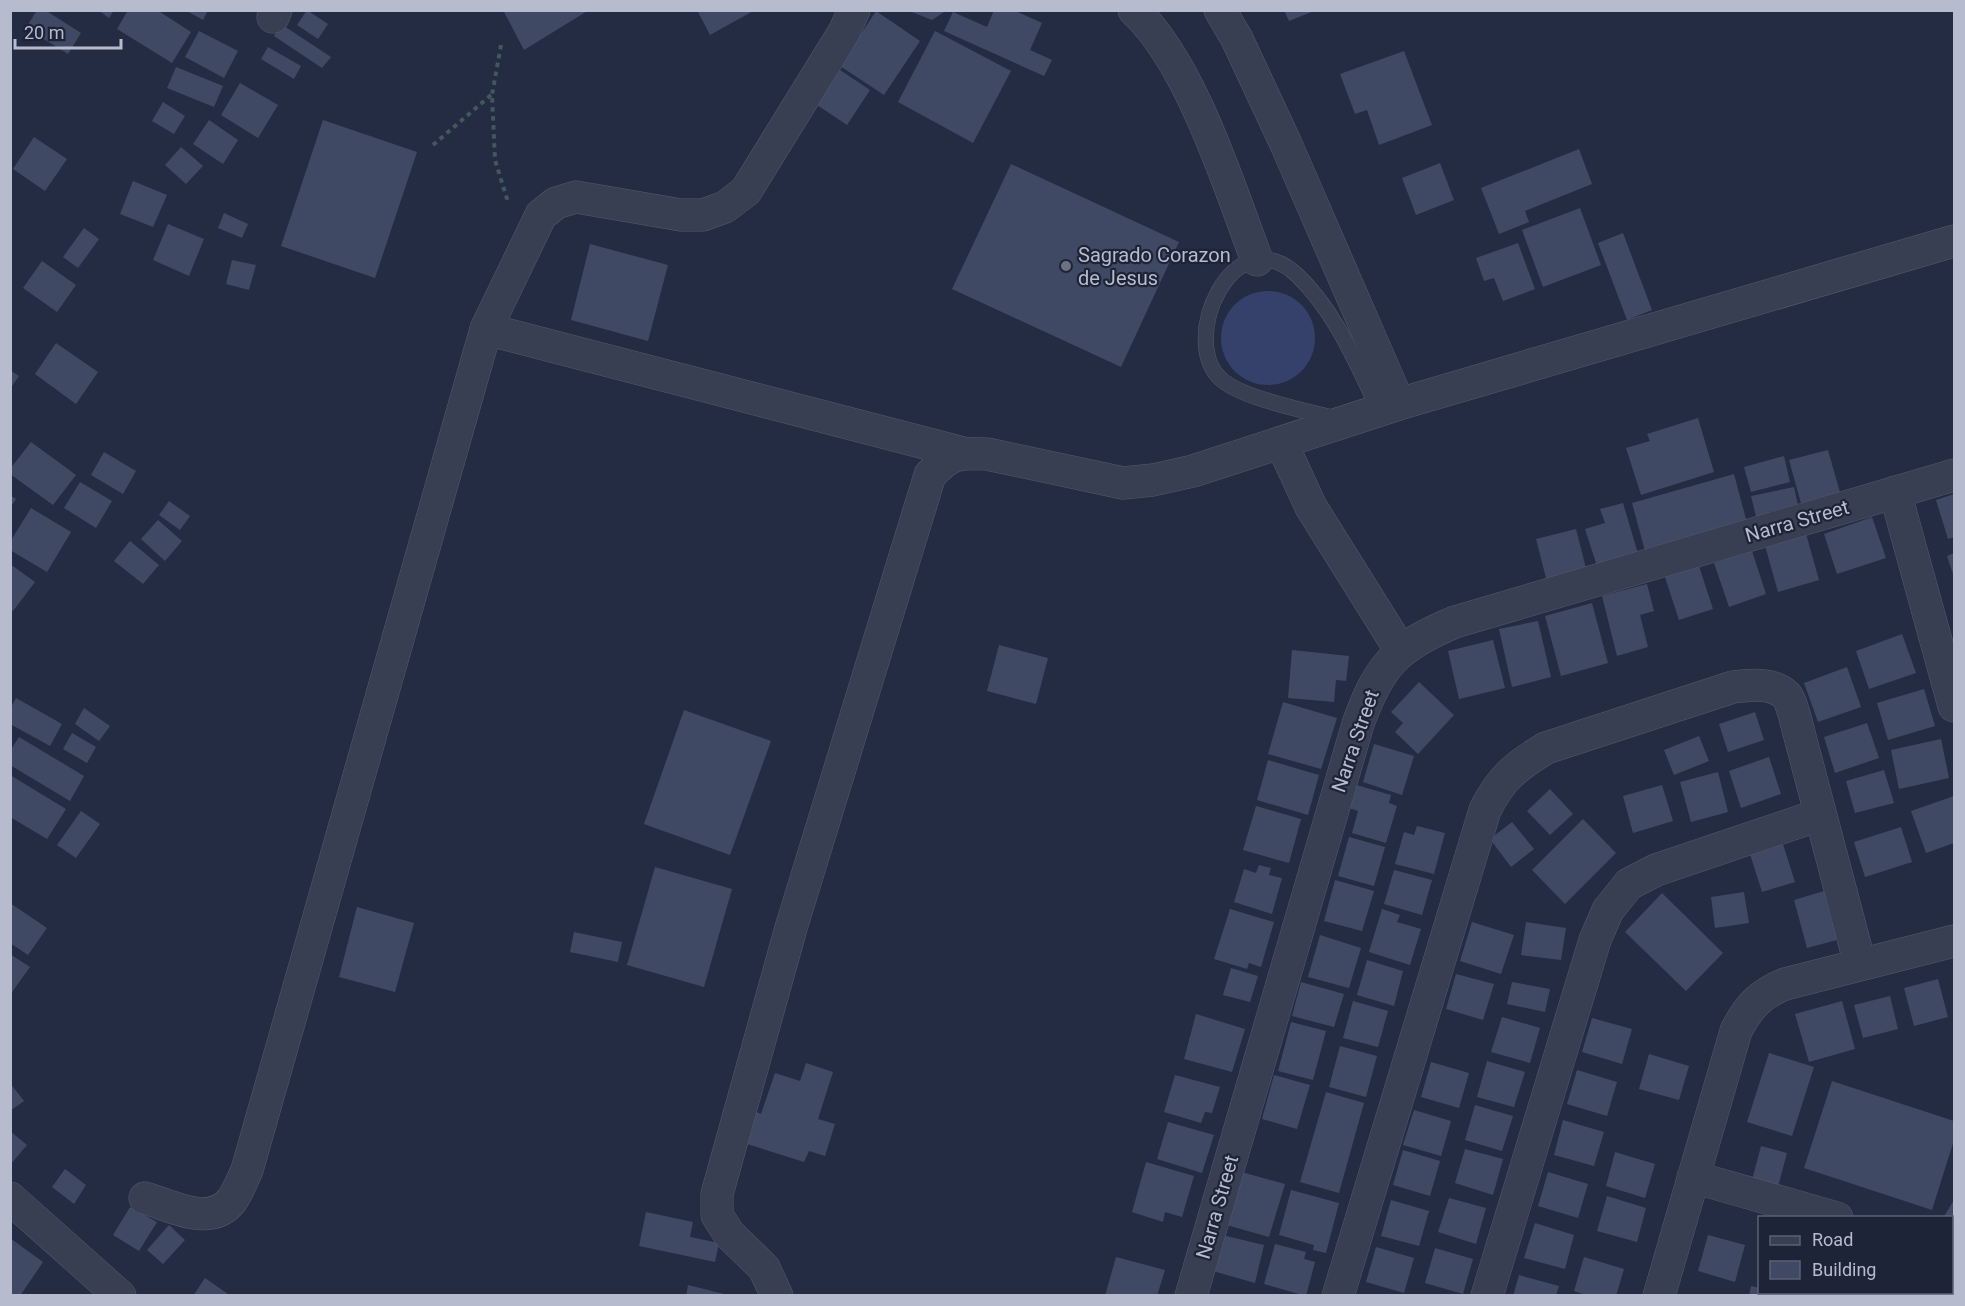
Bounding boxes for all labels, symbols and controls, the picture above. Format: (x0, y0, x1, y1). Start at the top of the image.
scale bar (15, 12, 122, 50)
text: 20 m (24, 22, 64, 43)
place label: Sagrado Corazon de Jesus (1078, 243, 1231, 290)
marker: Sagrado Corazon de Jesus (1059, 259, 1073, 273)
street label: Narra Street (1742, 495, 1852, 547)
street label: Narra Street (1326, 687, 1384, 795)
street label: Narra Street (1191, 1152, 1243, 1262)
legend (1758, 1216, 1953, 1294)
text: Road (1812, 1229, 1853, 1250)
text: Building (1812, 1259, 1876, 1280)

